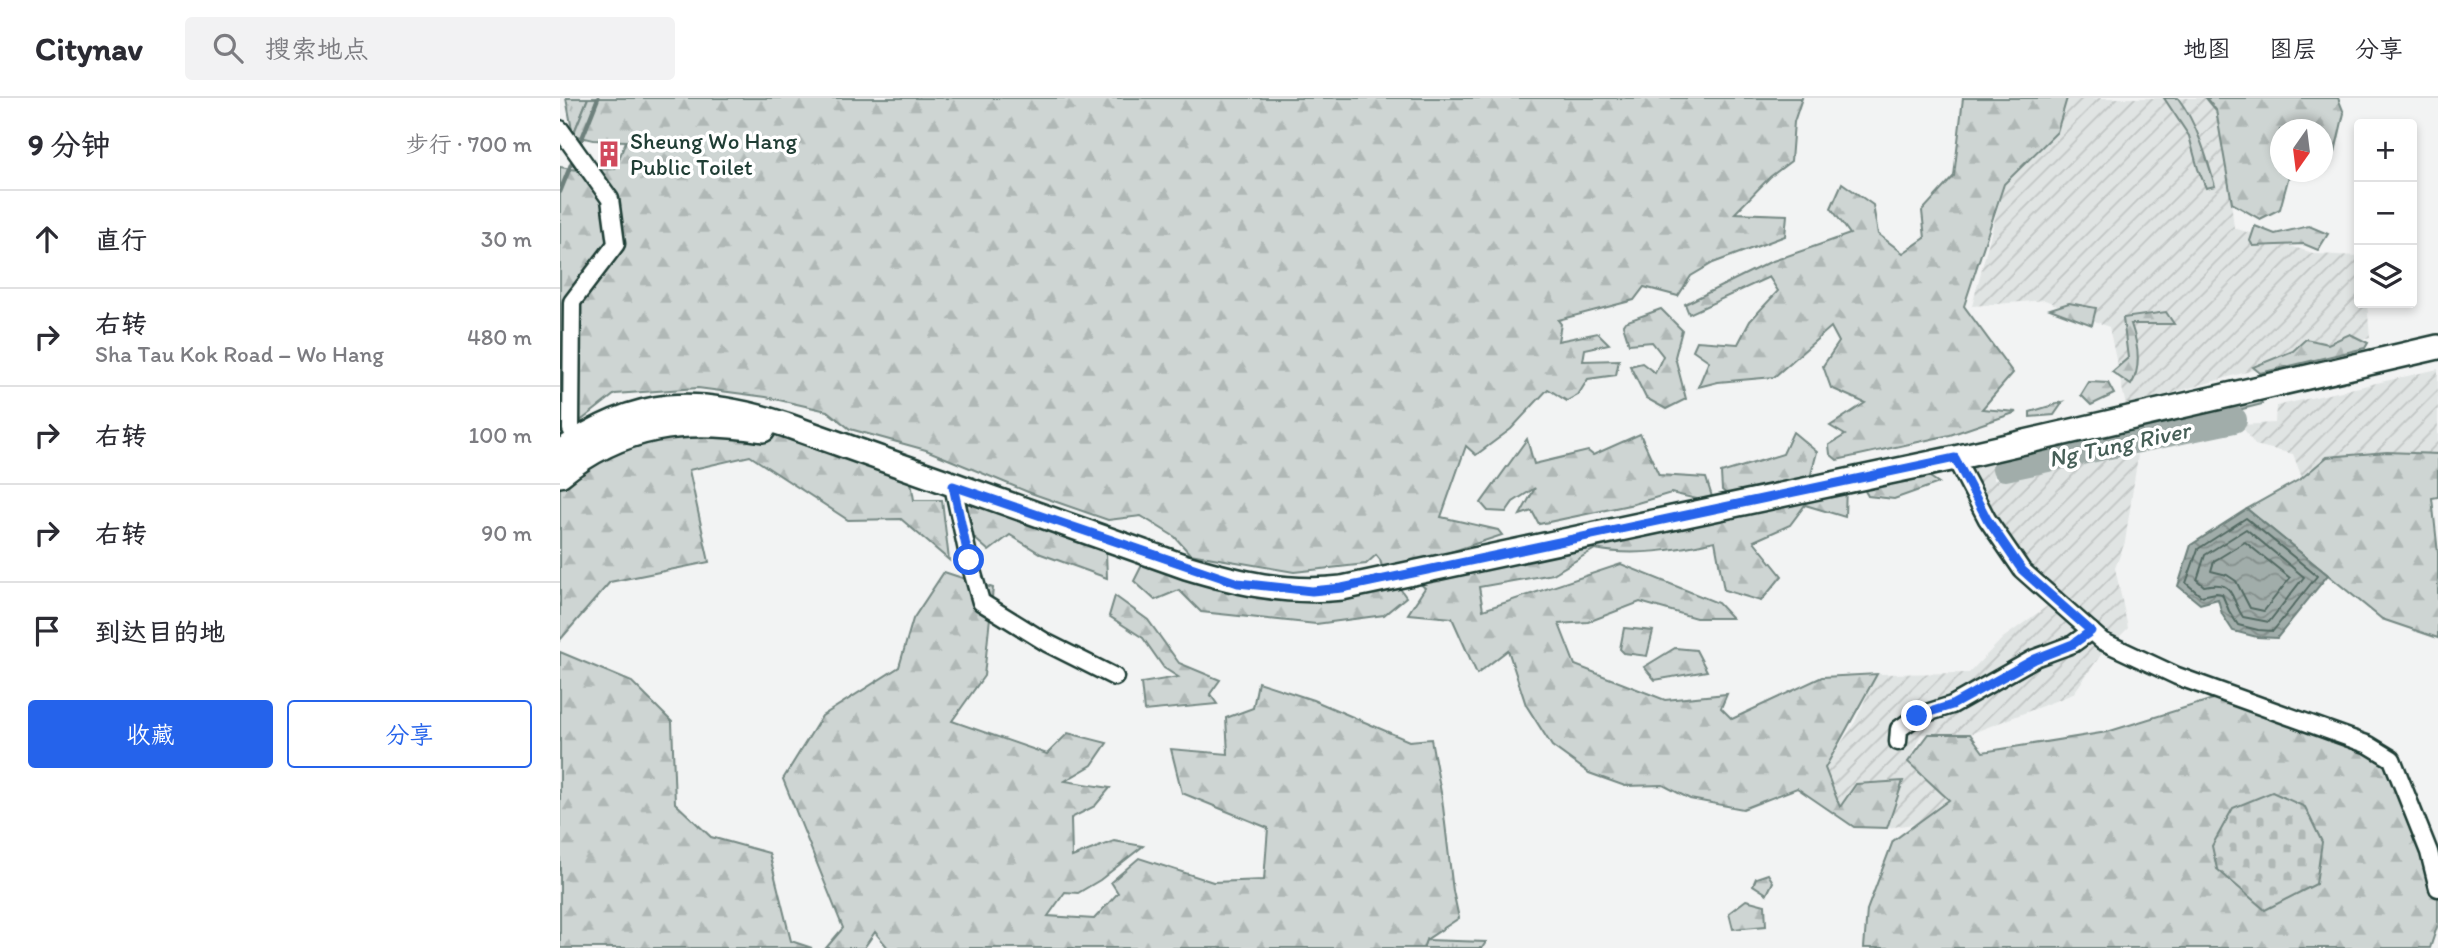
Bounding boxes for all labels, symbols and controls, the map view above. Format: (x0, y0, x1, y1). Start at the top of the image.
search box (185, 17, 675, 80)
text: Citynav (35, 29, 143, 68)
icon: search (209, 29, 247, 67)
text: 搜索地点 (265, 33, 369, 65)
text: 地图 (2183, 34, 2231, 63)
text: 图层 (2269, 34, 2317, 63)
text: 分享 (2355, 34, 2403, 63)
north arrow (2270, 119, 2333, 182)
map controls (2354, 119, 2417, 308)
button: + (2354, 119, 2417, 182)
text: 9 分钟 (28, 126, 110, 163)
place label: Sheung Wo Hang Public Toilet (630, 127, 797, 181)
text: 步行 · 700 m (406, 130, 532, 158)
building icon: Sheung Wo Hang Public Toilet (594, 139, 624, 169)
button: − (2354, 182, 2417, 245)
icon: ahead (28, 220, 66, 258)
text: 直行 (95, 224, 147, 256)
text: 30 m (481, 225, 532, 253)
button: layers (2354, 245, 2417, 308)
text: 右转 (95, 308, 147, 340)
icon: right (28, 318, 66, 356)
text: 480 m (467, 323, 532, 351)
text: Sha Tau Kok Road – Wo Hang (95, 340, 384, 368)
water label: Ng Tung River (2046, 414, 2195, 473)
icon: right (28, 416, 66, 454)
text: 右转 (95, 420, 147, 452)
text: 100 m (468, 421, 532, 449)
icon: right (28, 514, 66, 552)
text: 右转 (95, 518, 147, 550)
text: 90 m (481, 519, 532, 547)
route start (953, 544, 984, 575)
icon: arrive (28, 612, 66, 650)
text: 到达目的地 (95, 616, 225, 648)
button: 收藏 (28, 700, 273, 768)
button: 分享 (287, 700, 532, 768)
route end (1901, 700, 1932, 731)

